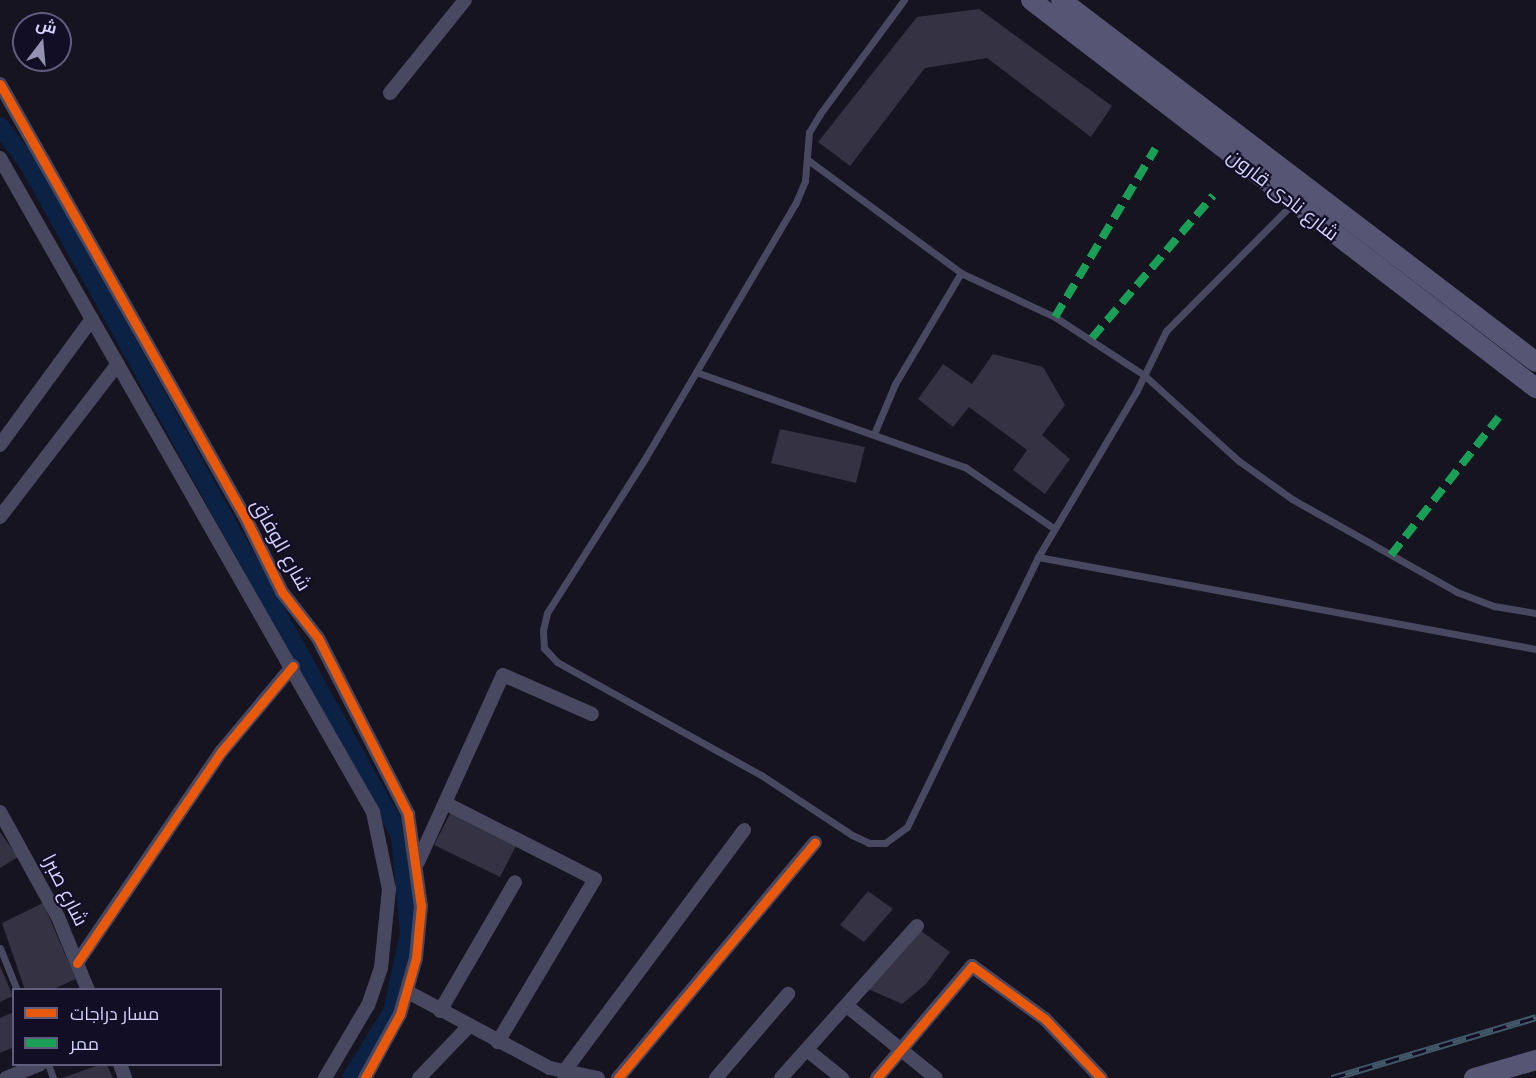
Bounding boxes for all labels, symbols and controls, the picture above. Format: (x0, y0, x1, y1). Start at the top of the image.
north arrow (12, 12, 72, 72)
text: ش (34, 14, 59, 38)
street label: شارع نادى قارون (1222, 144, 1344, 246)
street label: شارع الوفاق (246, 495, 316, 595)
street label: شارع صبرا (37, 850, 93, 930)
legend (12, 988, 222, 1066)
text: مسار دراجات (70, 1003, 159, 1024)
text: ممر (70, 1033, 99, 1054)

